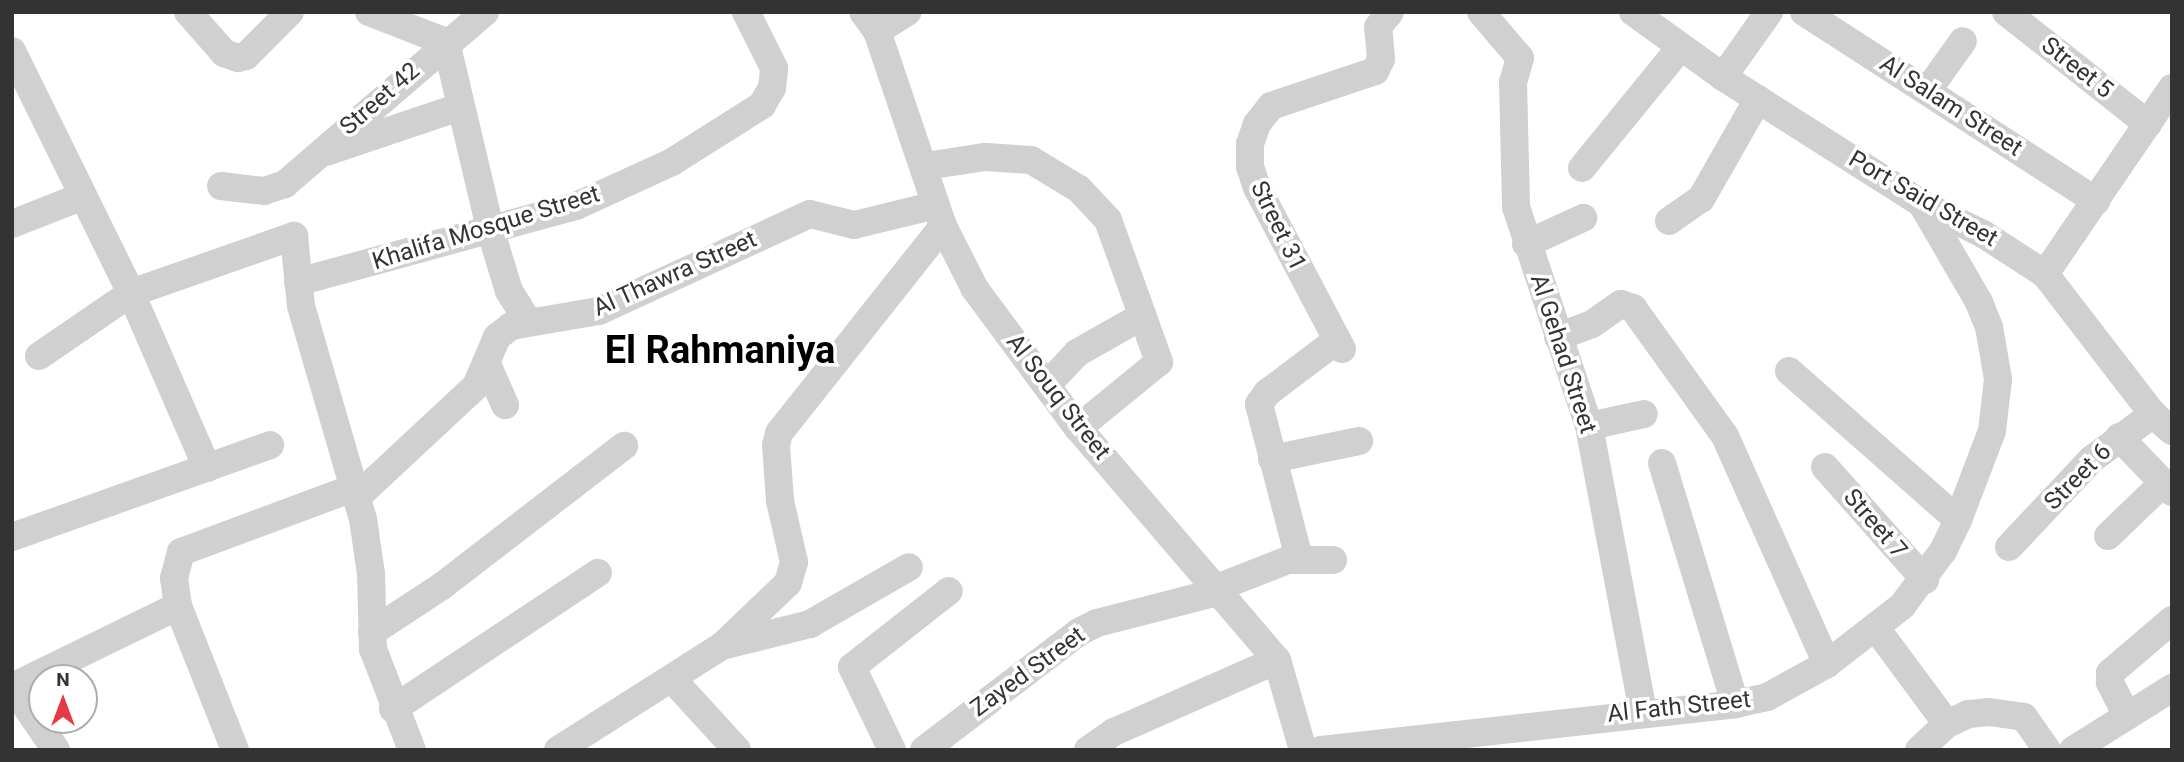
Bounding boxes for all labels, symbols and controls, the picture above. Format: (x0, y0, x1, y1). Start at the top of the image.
street label: Street 5 (2036, 31, 2118, 105)
street label: Al Salam Street (1874, 49, 2028, 163)
street label: Street 42 (334, 57, 426, 141)
street label: Port Said Street (1843, 145, 2003, 253)
street label: Street 31 (1244, 176, 1312, 276)
street label: Khalifa Mosque Street (369, 180, 603, 276)
street label: Al Thawra Street (589, 225, 761, 323)
street label: Al Gehad Street (1524, 271, 1602, 437)
district label: El Rahmaniya (605, 328, 835, 374)
street label: Al Souq Street (1000, 328, 1116, 466)
street label: Street 6 (2039, 438, 2117, 516)
street label: Street 7 (1837, 483, 1913, 565)
street label: Zayed Street (965, 621, 1091, 723)
north arrow (28, 664, 98, 734)
text: N (56, 668, 70, 691)
street label: Al Fath Street (1606, 685, 1752, 729)

